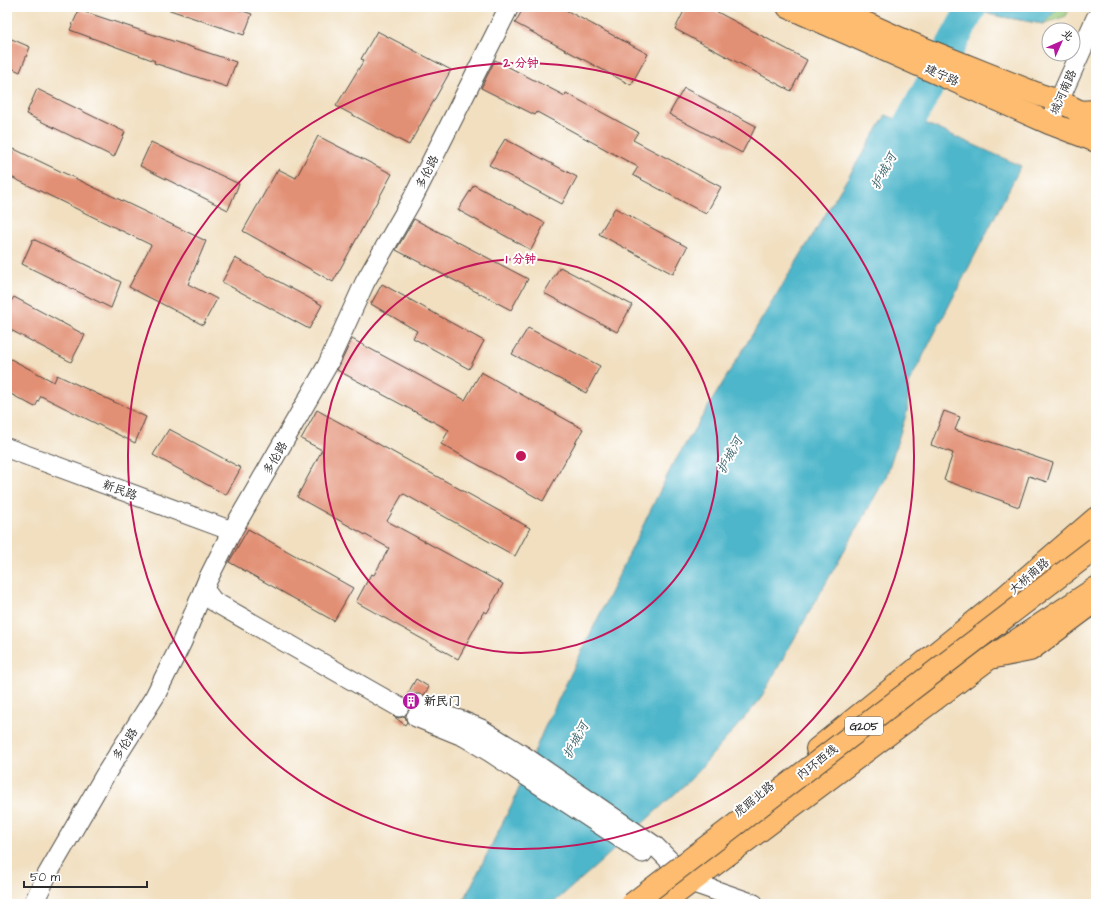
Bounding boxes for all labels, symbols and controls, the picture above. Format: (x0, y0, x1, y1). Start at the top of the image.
north arrow (1041, 22, 1081, 62)
text: 北 (1059, 26, 1077, 44)
text: 2 分钟 (502, 55, 539, 72)
street label: 建宁路 (922, 60, 962, 91)
street label: 城河南路 (1046, 67, 1081, 118)
water label: 护城河 (867, 148, 902, 193)
street label: 多伦路 (412, 152, 443, 192)
text: 1 分钟 (506, 251, 536, 268)
water label: 护城河 (713, 432, 748, 477)
street label: 多伦路 (259, 438, 292, 478)
centre of rings (514, 449, 528, 463)
street label: 新民路 (100, 476, 140, 505)
street label: 大桥南路 (1006, 554, 1053, 599)
building icon: 新民门 (401, 691, 421, 711)
place label: 新民门 (424, 693, 460, 710)
water label: 护城河 (559, 717, 594, 762)
road number: G205 (845, 717, 883, 735)
street label: 多伦路 (108, 725, 142, 764)
street label: 内环西线 (793, 741, 841, 784)
street label: 虎踞北路 (730, 778, 778, 821)
scale bar (24, 863, 147, 889)
text: 50 m (30, 869, 61, 886)

